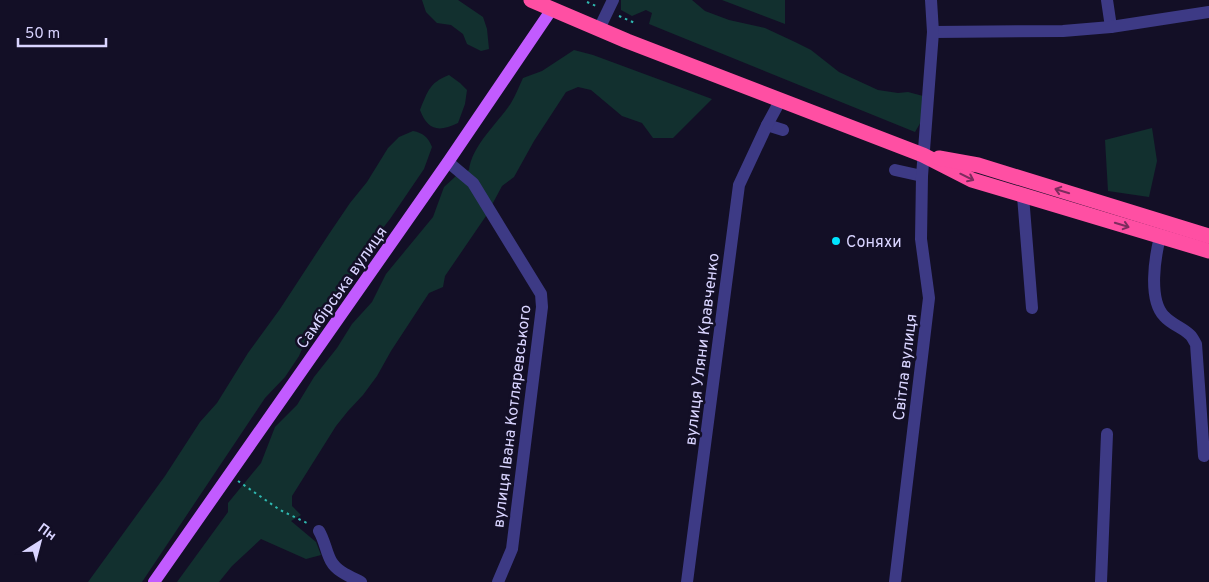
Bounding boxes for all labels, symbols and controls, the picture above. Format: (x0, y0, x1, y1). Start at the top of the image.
scale bar (18, 15, 105, 47)
text: 50 m (25, 25, 60, 44)
one-way arrow (959, 173, 974, 182)
one-way arrow (1055, 186, 1070, 195)
one-way arrow (1114, 221, 1130, 231)
street label: Самбірська вулиця (293, 223, 392, 353)
place label: Соняхи (846, 233, 902, 253)
marker: Соняхи (830, 235, 842, 247)
street label: вулиця Уляни Кравченко (681, 252, 725, 447)
street label: вулиця Івана Котляревського (489, 304, 537, 529)
street label: Світла вулиця (890, 313, 922, 422)
north arrow (15, 517, 65, 567)
text: Пн (34, 520, 59, 545)

